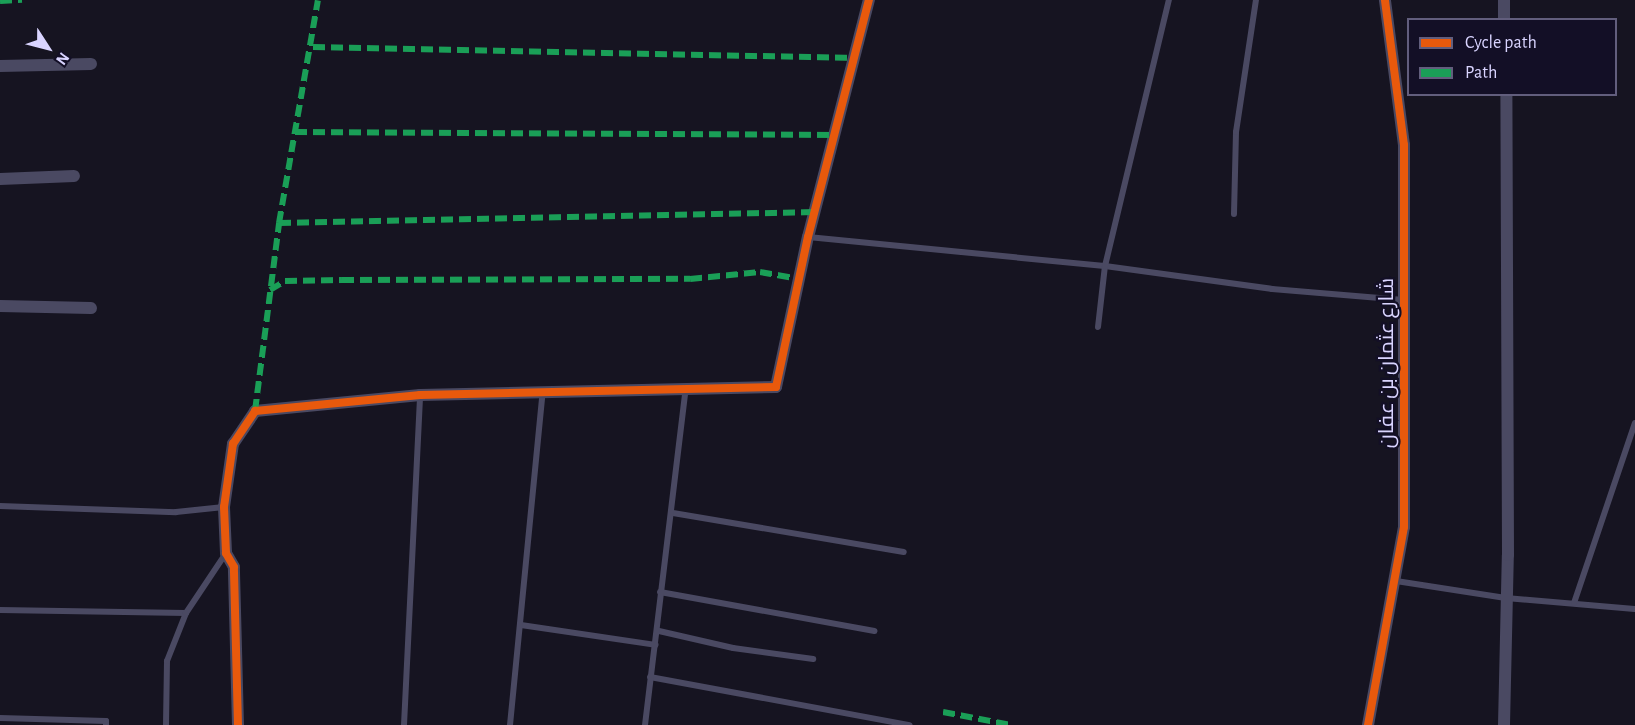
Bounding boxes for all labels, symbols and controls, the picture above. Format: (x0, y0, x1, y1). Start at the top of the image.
north arrow (18, 18, 78, 78)
legend (1407, 18, 1617, 96)
text: Cycle path (1465, 34, 1537, 52)
text: N (53, 49, 72, 68)
text: Path (1465, 64, 1497, 82)
street label: شارع عثمان بن عفان (1374, 278, 1400, 448)

